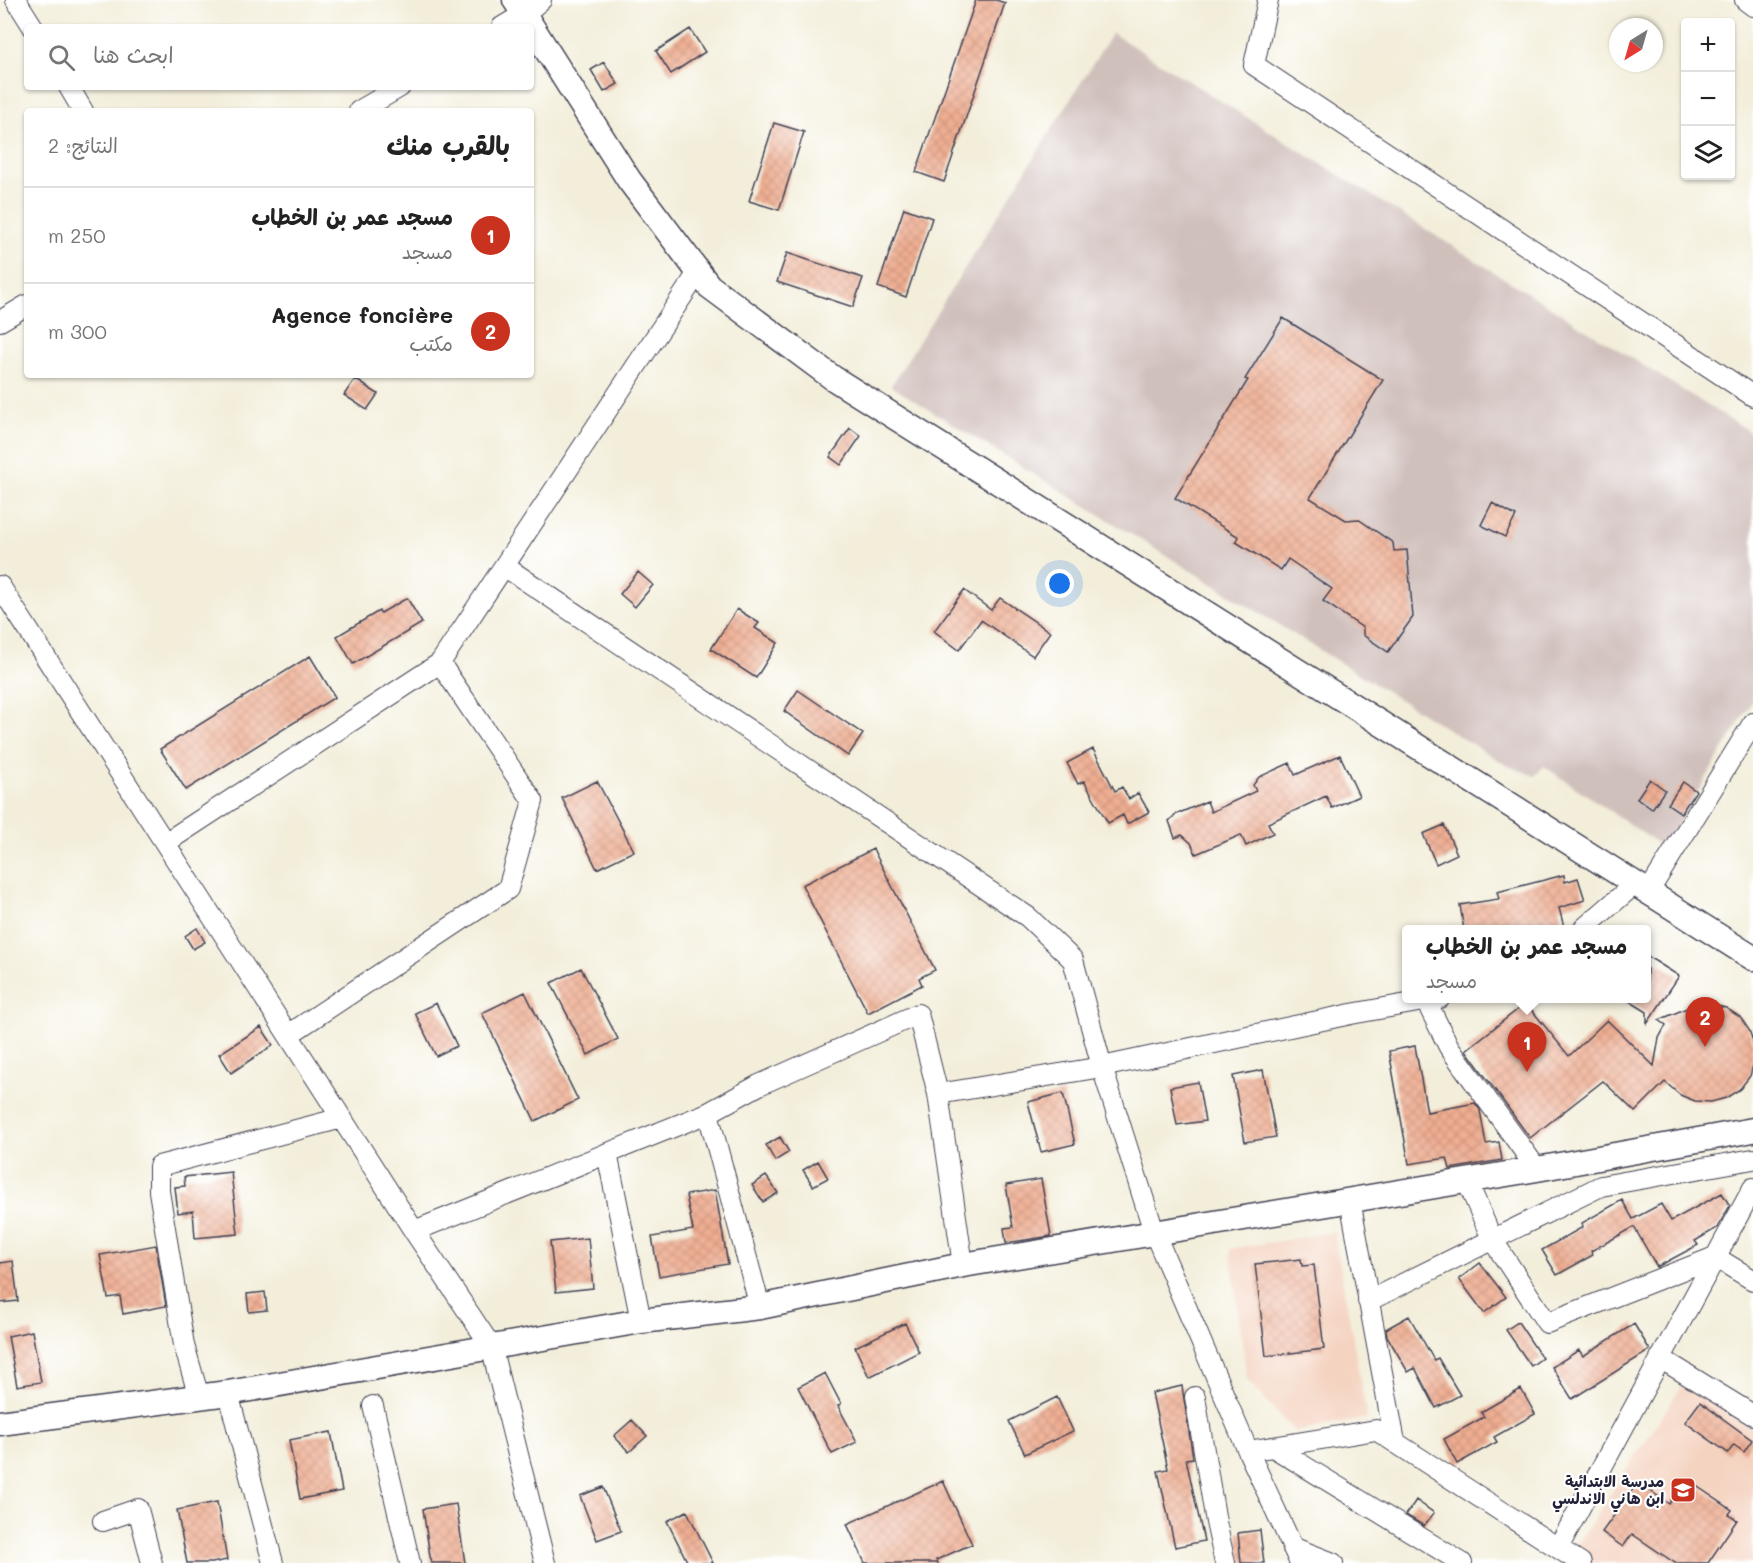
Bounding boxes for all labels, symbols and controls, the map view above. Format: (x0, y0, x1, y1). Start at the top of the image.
north arrow (1609, 18, 1663, 72)
map controls (1681, 18, 1735, 180)
button: + (1681, 18, 1735, 72)
search box (24, 24, 534, 90)
text: ابحث هنا (93, 40, 174, 69)
icon: search (45, 41, 78, 74)
button: − (1681, 72, 1735, 126)
button: layers (1681, 126, 1735, 180)
text: بالقرب منك (387, 128, 510, 162)
text: النتائج: 2 (48, 132, 118, 158)
text: مسجد عمر بن الخطاب (251, 202, 453, 231)
text: 250 m (48, 222, 106, 248)
text: 1 (486, 222, 495, 248)
text: مسجد (402, 238, 453, 264)
text: Agence foncière (271, 300, 453, 329)
text: 300 m (48, 318, 107, 344)
text: 2 (485, 318, 496, 344)
text: مكتب (409, 330, 453, 356)
your location (1045, 569, 1074, 598)
popup (1402, 925, 1651, 1003)
text: مسجد عمر بن الخطاب (1426, 931, 1627, 960)
text: مسجد (1426, 967, 1477, 993)
pin: 2 (1686, 998, 1724, 1047)
pin: 1 (1508, 1022, 1546, 1072)
place label: مدرسة الابتدائية ابن هاني الاندلسي (1552, 1471, 1664, 1513)
school or university icon: مدرسة الابتدائية ابن هاني الاندلسي (1668, 1475, 1698, 1505)

